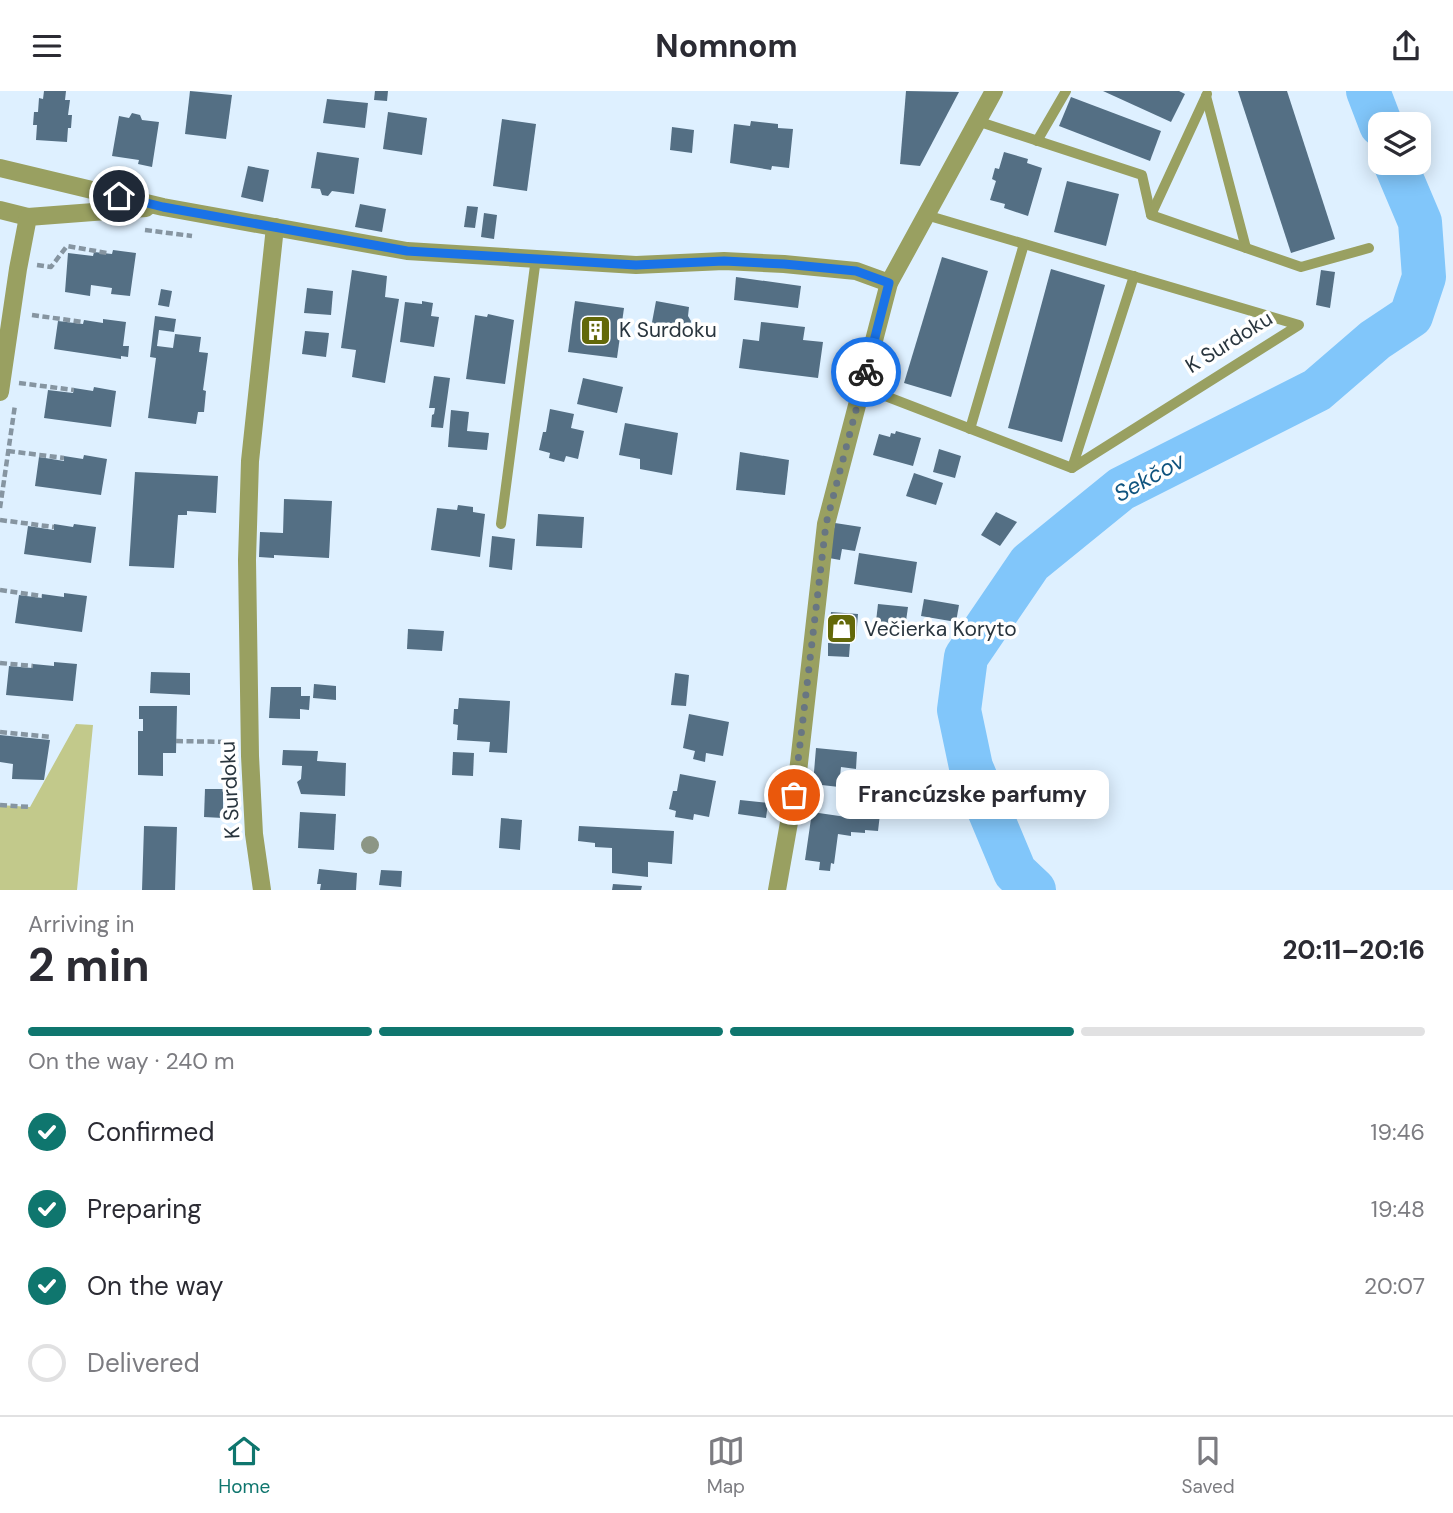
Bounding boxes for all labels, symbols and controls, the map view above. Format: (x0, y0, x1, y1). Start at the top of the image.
text: Nomnom (655, 25, 798, 67)
icon: menu (28, 27, 66, 65)
icon: share (1387, 27, 1425, 65)
map controls (1368, 112, 1431, 175)
button: layers (1368, 112, 1431, 175)
pin (89, 166, 149, 226)
icon: home (100, 177, 138, 215)
street label: K Surdoku (1180, 304, 1278, 380)
building icon: K Surdoku (579, 313, 613, 347)
place label: K Surdoku (619, 316, 717, 344)
courier (831, 337, 901, 407)
icon: bike (847, 353, 885, 391)
water label: Sekčov (1108, 445, 1190, 509)
shop icon: Večierka Koryto (824, 612, 858, 646)
place label: Večierka Koryto (864, 615, 1017, 643)
street label: K Surdoku (213, 740, 247, 840)
pin (764, 765, 824, 825)
callout: Francúzske parfumy (836, 771, 1109, 819)
icon: bag (775, 776, 813, 814)
text: Francúzske parfumy (858, 779, 1087, 809)
text: Arriving in (28, 909, 134, 939)
text: 20:11–20:16 (1282, 933, 1425, 967)
text: 2 min (28, 935, 150, 995)
text: On the way · 240 m (28, 1046, 235, 1076)
icon: check (28, 1113, 66, 1151)
text: Confirmed (87, 1115, 214, 1149)
text: 19:46 (1370, 1117, 1425, 1147)
icon: check (28, 1190, 66, 1228)
text: Preparing (87, 1192, 202, 1226)
text: 19:48 (1371, 1194, 1425, 1224)
icon: check (28, 1267, 66, 1305)
text: On the way (87, 1269, 223, 1303)
text: 20:07 (1364, 1271, 1425, 1301)
text: Delivered (87, 1346, 200, 1380)
tab: Home (218, 1432, 270, 1499)
tab: Map (707, 1432, 745, 1499)
tab: Saved (1181, 1432, 1235, 1499)

